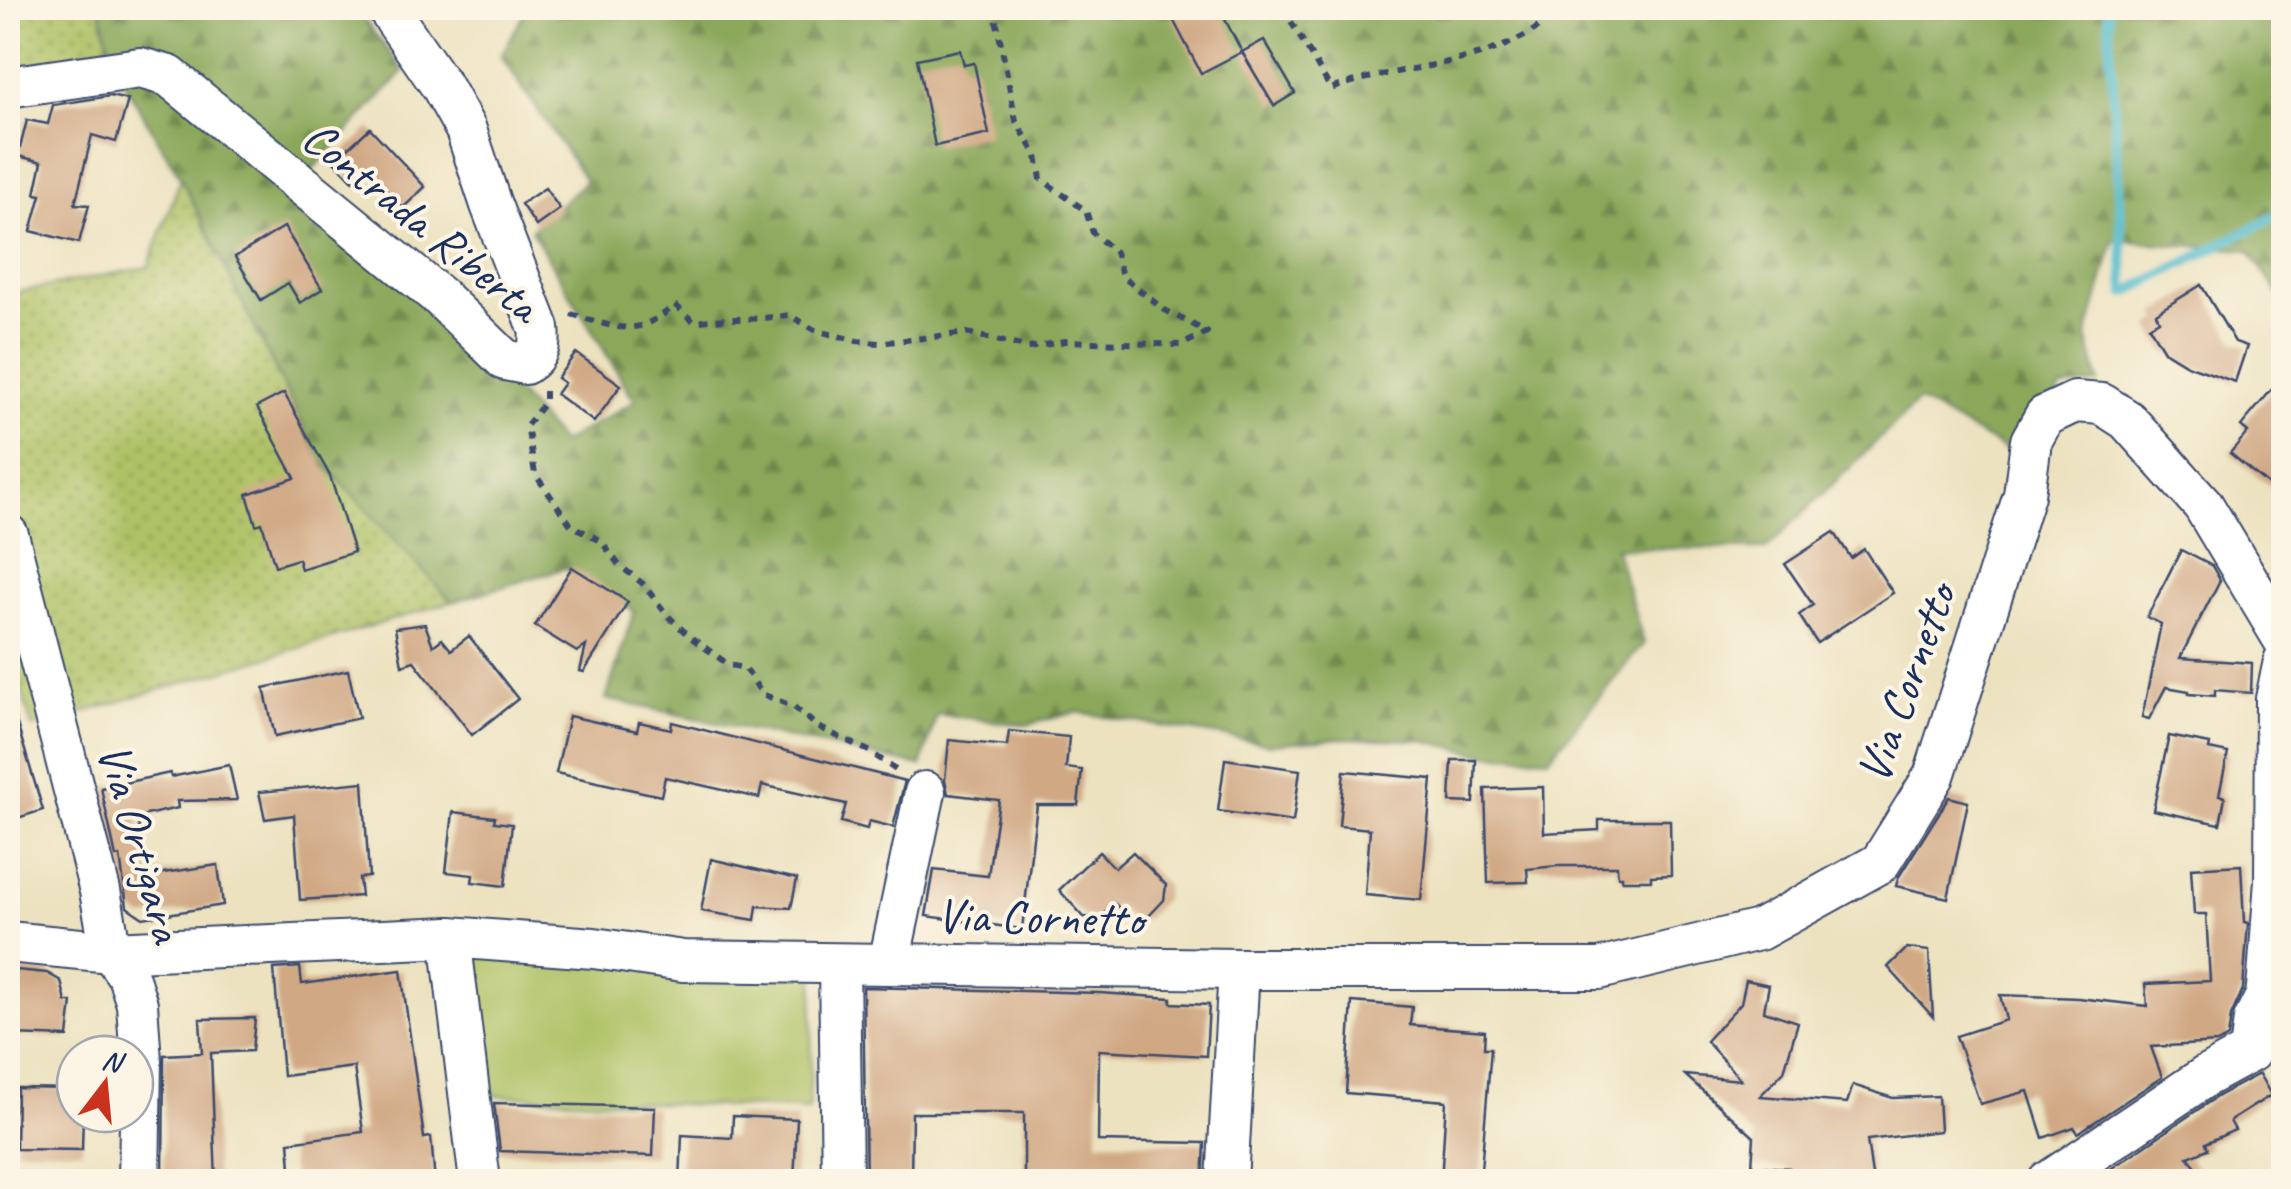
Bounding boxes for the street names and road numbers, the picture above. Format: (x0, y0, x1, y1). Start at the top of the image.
street label: Contrada Riberta (291, 107, 555, 337)
street label: Via Cornetto (1842, 571, 1971, 791)
street label: Via Ortigara (84, 736, 199, 951)
street label: Via Cornetto (936, 885, 1149, 949)

